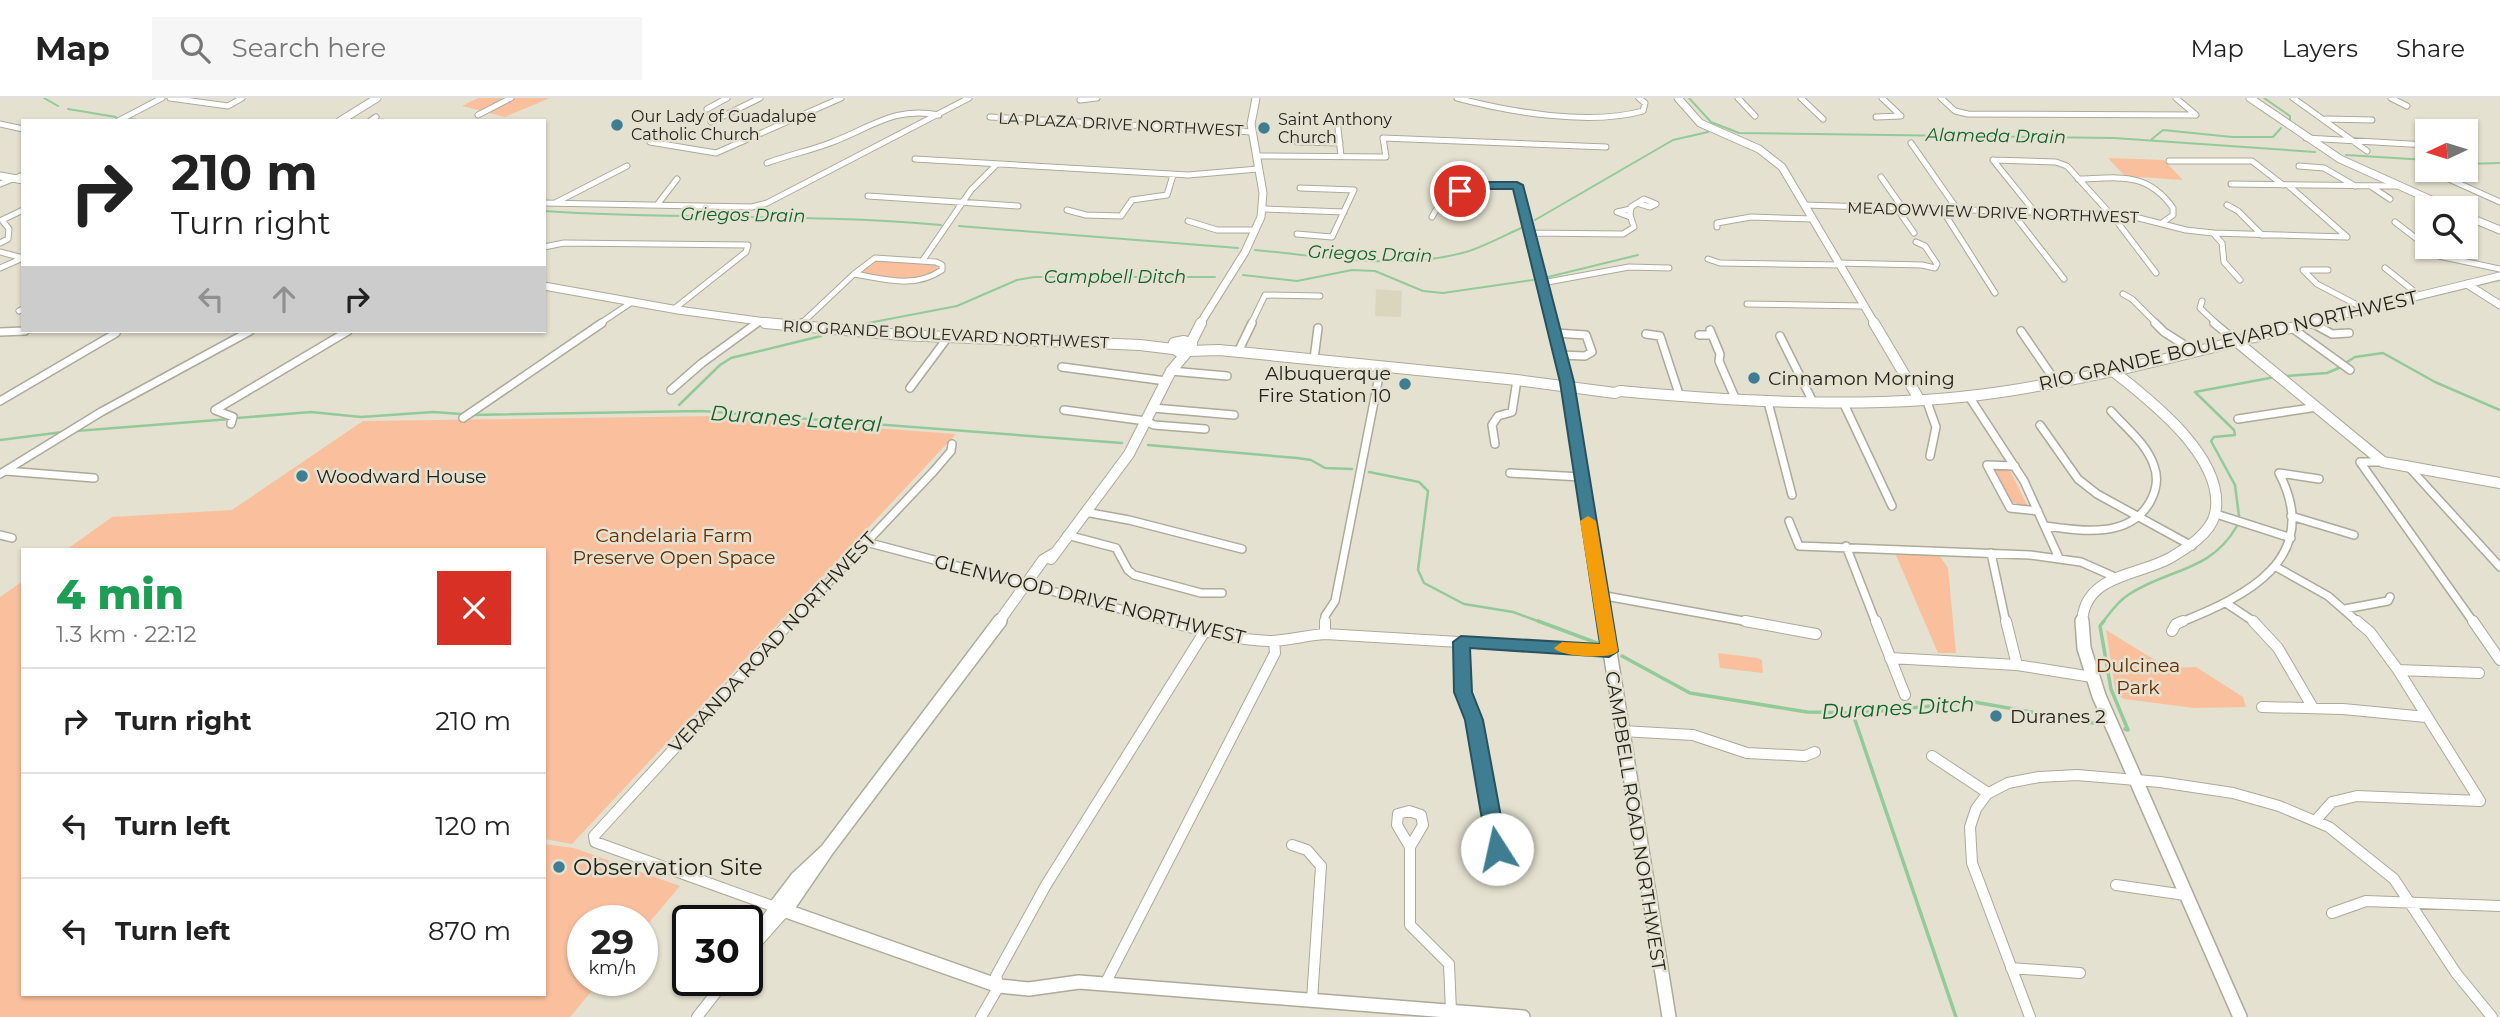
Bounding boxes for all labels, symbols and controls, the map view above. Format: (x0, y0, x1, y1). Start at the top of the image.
search box (152, 17, 642, 80)
text: Map (35, 28, 110, 68)
icon: search (176, 29, 214, 67)
text: Search here (232, 32, 386, 64)
text: Map (2190, 34, 2244, 63)
text: Layers (2282, 34, 2358, 63)
text: Share (2396, 34, 2465, 63)
place label: Our Lady of Guadalupe Catholic Church (631, 107, 816, 144)
street label: LA PLAZA DRIVE NORTHWEST (998, 109, 1245, 140)
place label: Saint Anthony Church (1278, 110, 1392, 147)
marker: Our Lady of Guadalupe Catholic Church (609, 117, 625, 133)
north arrow (2415, 119, 2478, 182)
map controls (2415, 119, 2478, 259)
marker: Saint Anthony Church (1256, 120, 1272, 136)
water label: Alameda Drain (1925, 124, 2066, 148)
text: 210 m (171, 143, 318, 202)
icon: right (56, 147, 147, 238)
pin (1430, 161, 1490, 221)
icon: arrive (1441, 172, 1479, 210)
button: search (2415, 196, 2478, 259)
street label: MEADOWVIEW DRIVE NORTHWEST (1847, 198, 2140, 227)
text: Turn right (171, 203, 331, 242)
water label: Griegos Drain (680, 203, 806, 227)
water label: Griegos Drain (1307, 241, 1433, 267)
water label: Campbell Ditch (1044, 266, 1186, 288)
icon: left (192, 280, 230, 318)
icon: ahead (265, 280, 303, 318)
icon: right (338, 280, 376, 318)
street label: RIO GRANDE BOULEVARD NORTHWEST (2037, 286, 2420, 395)
street label: RIO GRANDE BOULEVARD NORTHWEST (782, 316, 1110, 353)
place label: Albuquerque Fire Station 10 (1258, 362, 1391, 407)
place label: Cinnamon Morning (1768, 367, 1955, 390)
marker: Cinnamon Morning (1746, 370, 1762, 386)
marker: Albuquerque Fire Station 10 (1397, 376, 1413, 392)
water label: Duranes Lateral (709, 400, 883, 437)
place label: Woodward House (316, 465, 486, 488)
marker: Woodward House (294, 468, 310, 484)
park label: Candelaria Farm Preserve Open Space (572, 524, 776, 569)
street label: VERANDA ROAD NORTHWEST (664, 527, 881, 757)
street label: GLENWOOD DRIVE NORTHWEST (932, 550, 1248, 649)
text: 4 min (56, 568, 184, 620)
button: close (437, 571, 511, 645)
text: 1.3 km · 22:12 (56, 620, 197, 648)
park label: Dulcinea Park (2096, 654, 2180, 699)
street label: CAMPBELL ROAD NORTHWEST (1600, 669, 1671, 973)
water label: Duranes Ditch (1821, 691, 1975, 724)
icon: right (56, 702, 94, 740)
text: Turn right (115, 705, 251, 737)
text: 210 m (435, 705, 511, 737)
place label: Duranes 2 (2010, 705, 2106, 728)
marker: Duranes 2 (1988, 708, 2004, 724)
icon: left (56, 807, 94, 845)
text: Turn left (115, 810, 231, 842)
text: 120 m (435, 810, 511, 842)
position arrow (1460, 812, 1534, 886)
place label: Observation Site (573, 853, 763, 881)
marker: Observation Site (551, 859, 567, 875)
speed limit sign: 30 (672, 905, 763, 996)
icon: left (56, 912, 94, 950)
text: Turn left (115, 915, 231, 947)
text: 870 m (428, 915, 511, 947)
text: 29 (591, 920, 634, 963)
text: km/h (588, 957, 637, 979)

